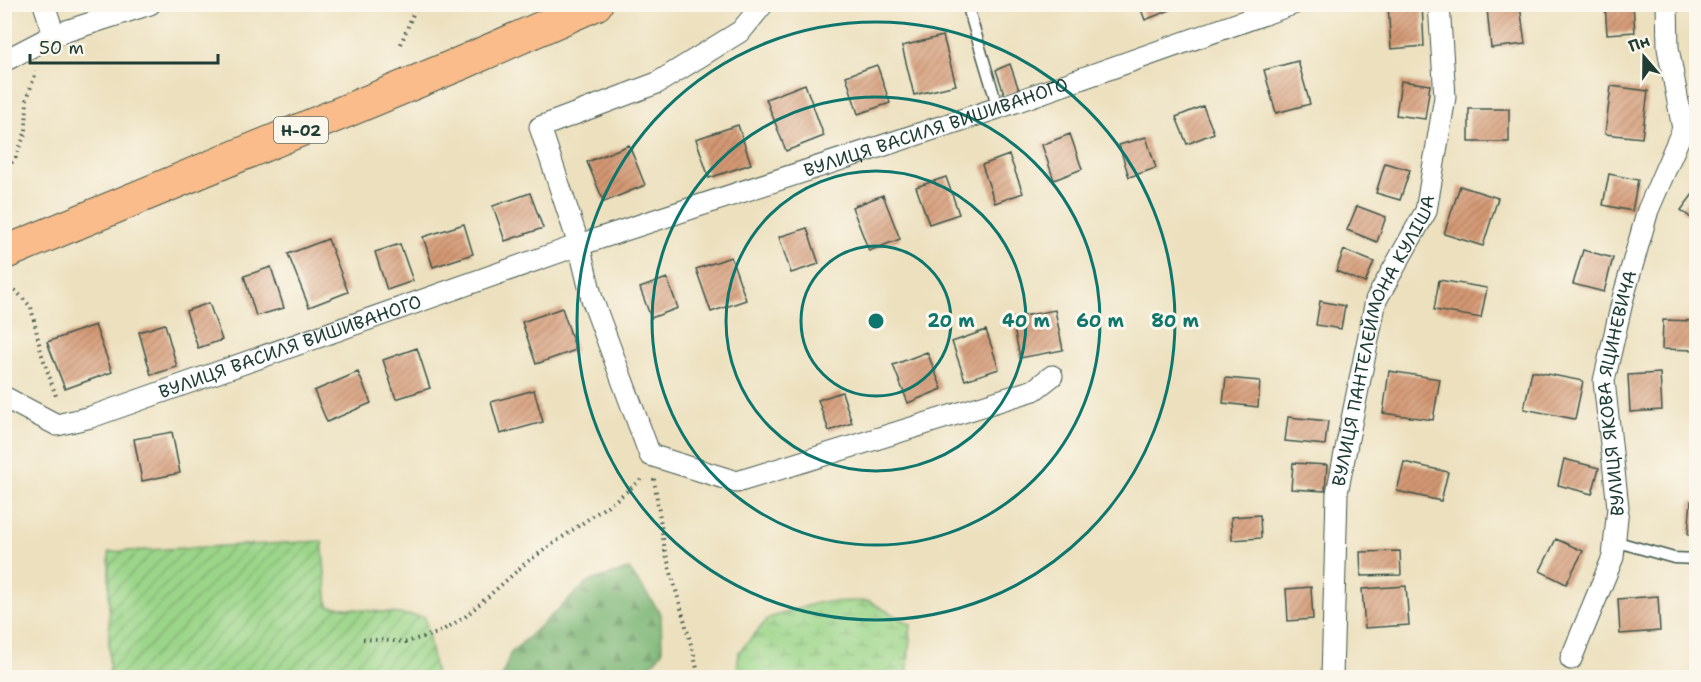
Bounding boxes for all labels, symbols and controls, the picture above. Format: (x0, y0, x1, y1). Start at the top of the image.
scale bar (30, 27, 218, 65)
north arrow (1614, 27, 1674, 87)
text: Пн (1626, 30, 1653, 57)
text: 50 m (39, 36, 84, 60)
street label: ВУЛИЦЯ ВАСИЛЯ ВИШИВАНОГО (801, 72, 1071, 183)
road number: Н-02 (274, 117, 328, 143)
street label: ВУЛИЦЯ ПАНТЕЛЕЙМОНА КУЛІША (1327, 193, 1440, 488)
street label: ВУЛИЦЯ ЯКОВА ЯЦИНЕВИЧА (1592, 268, 1642, 517)
street label: ВУЛИЦЯ ВАСИЛЯ ВИШИВАНОГО (155, 289, 425, 404)
text: 20 m (927, 309, 975, 333)
text: 40 m (1002, 309, 1050, 333)
text: 60 m (1076, 309, 1124, 333)
text: 80 m (1151, 309, 1199, 333)
centre of rings (866, 311, 886, 331)

